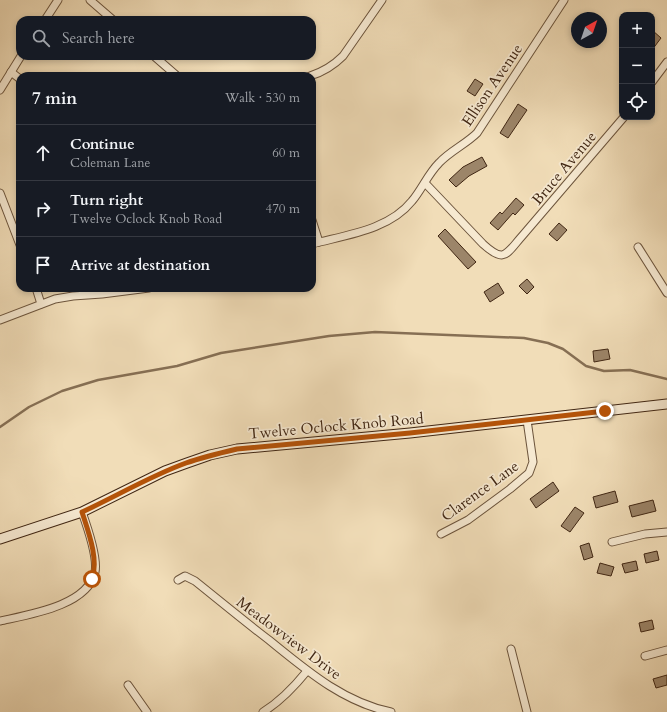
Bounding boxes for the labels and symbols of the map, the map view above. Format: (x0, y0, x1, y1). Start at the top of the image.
north arrow (571, 12, 607, 48)
street label: Ellison Avenue (457, 40, 527, 130)
street label: Bruce Avenue (527, 127, 601, 209)
route end (596, 402, 614, 420)
street label: Twelve Oclock Knob Road (248, 408, 424, 444)
street label: Clarence Lane (437, 456, 523, 526)
route start (83, 570, 101, 588)
street label: Meadowview Drive (232, 592, 346, 684)

